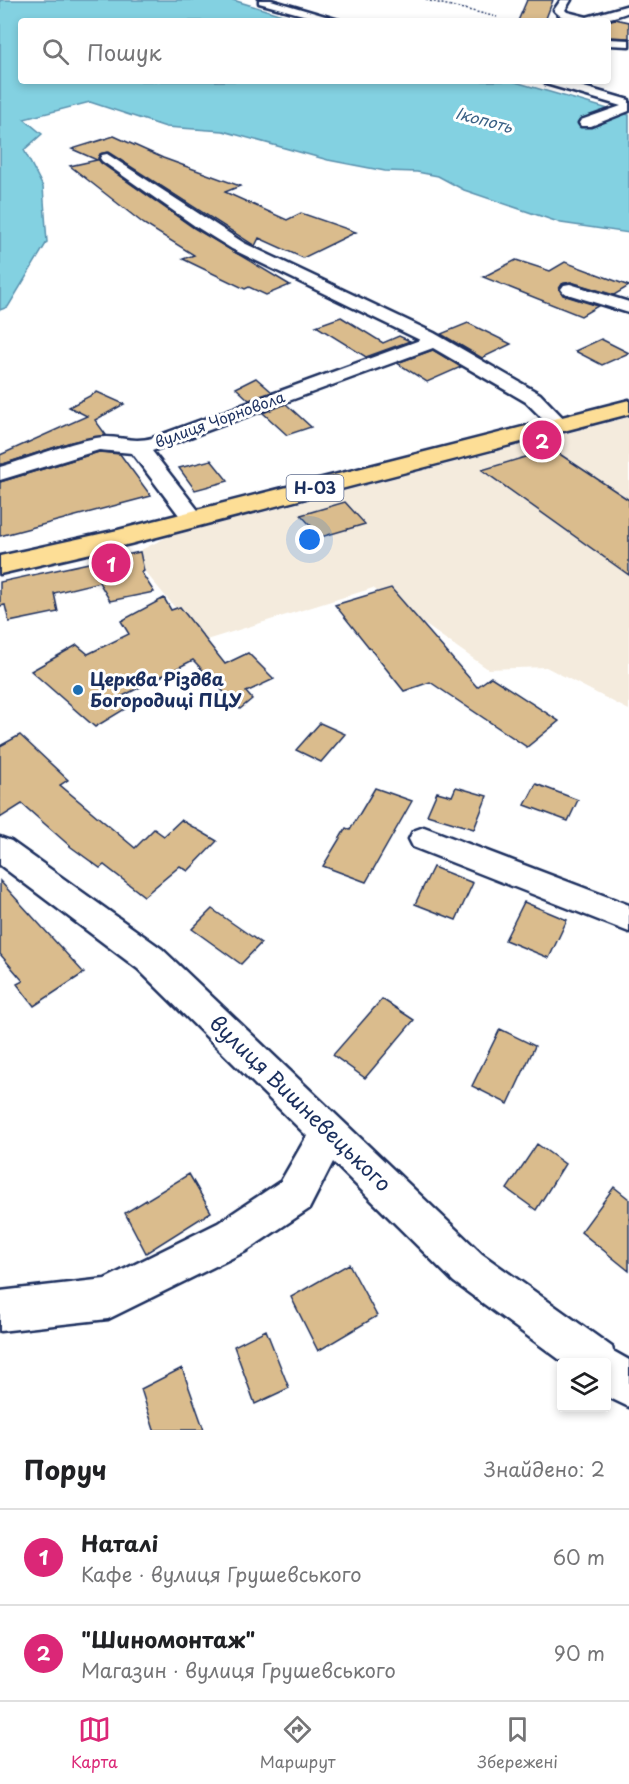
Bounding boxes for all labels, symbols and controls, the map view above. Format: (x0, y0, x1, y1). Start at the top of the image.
search box (18, 18, 611, 84)
icon: search (39, 35, 72, 68)
text: Пошук (87, 35, 162, 68)
water label: Ікопоть (453, 100, 516, 138)
street label: вулиця Чорновола (151, 384, 288, 453)
pin: 2 (522, 418, 562, 462)
road number: Н-03 (286, 475, 344, 501)
your location (295, 525, 324, 554)
pin: 1 (92, 540, 130, 586)
place label: Церква Різдва Богородиці ПЦУ (90, 665, 243, 713)
marker: Церква Різдва Богородиці ПЦУ (71, 683, 85, 697)
street label: вулиця Вишневецького (203, 1007, 400, 1198)
map controls (557, 1358, 611, 1412)
button: layers (557, 1358, 611, 1412)
text: Поруч (24, 1450, 107, 1489)
text: Знайдено: 2 (484, 1454, 605, 1484)
text: Наталі (81, 1526, 158, 1559)
text: 1 (39, 1542, 48, 1572)
text: 60 m (553, 1542, 605, 1572)
text: Кафе · вулиця Грушевського (81, 1559, 362, 1589)
text: "Шиномонтаж" (81, 1622, 255, 1655)
text: 2 (36, 1638, 51, 1668)
text: 90 m (554, 1638, 605, 1668)
text: Магазин · вулиця Грушевського (81, 1655, 396, 1685)
tab: Карта (71, 1713, 118, 1773)
tab: Маршрут (260, 1713, 336, 1773)
tab: Збережені (478, 1713, 558, 1773)

